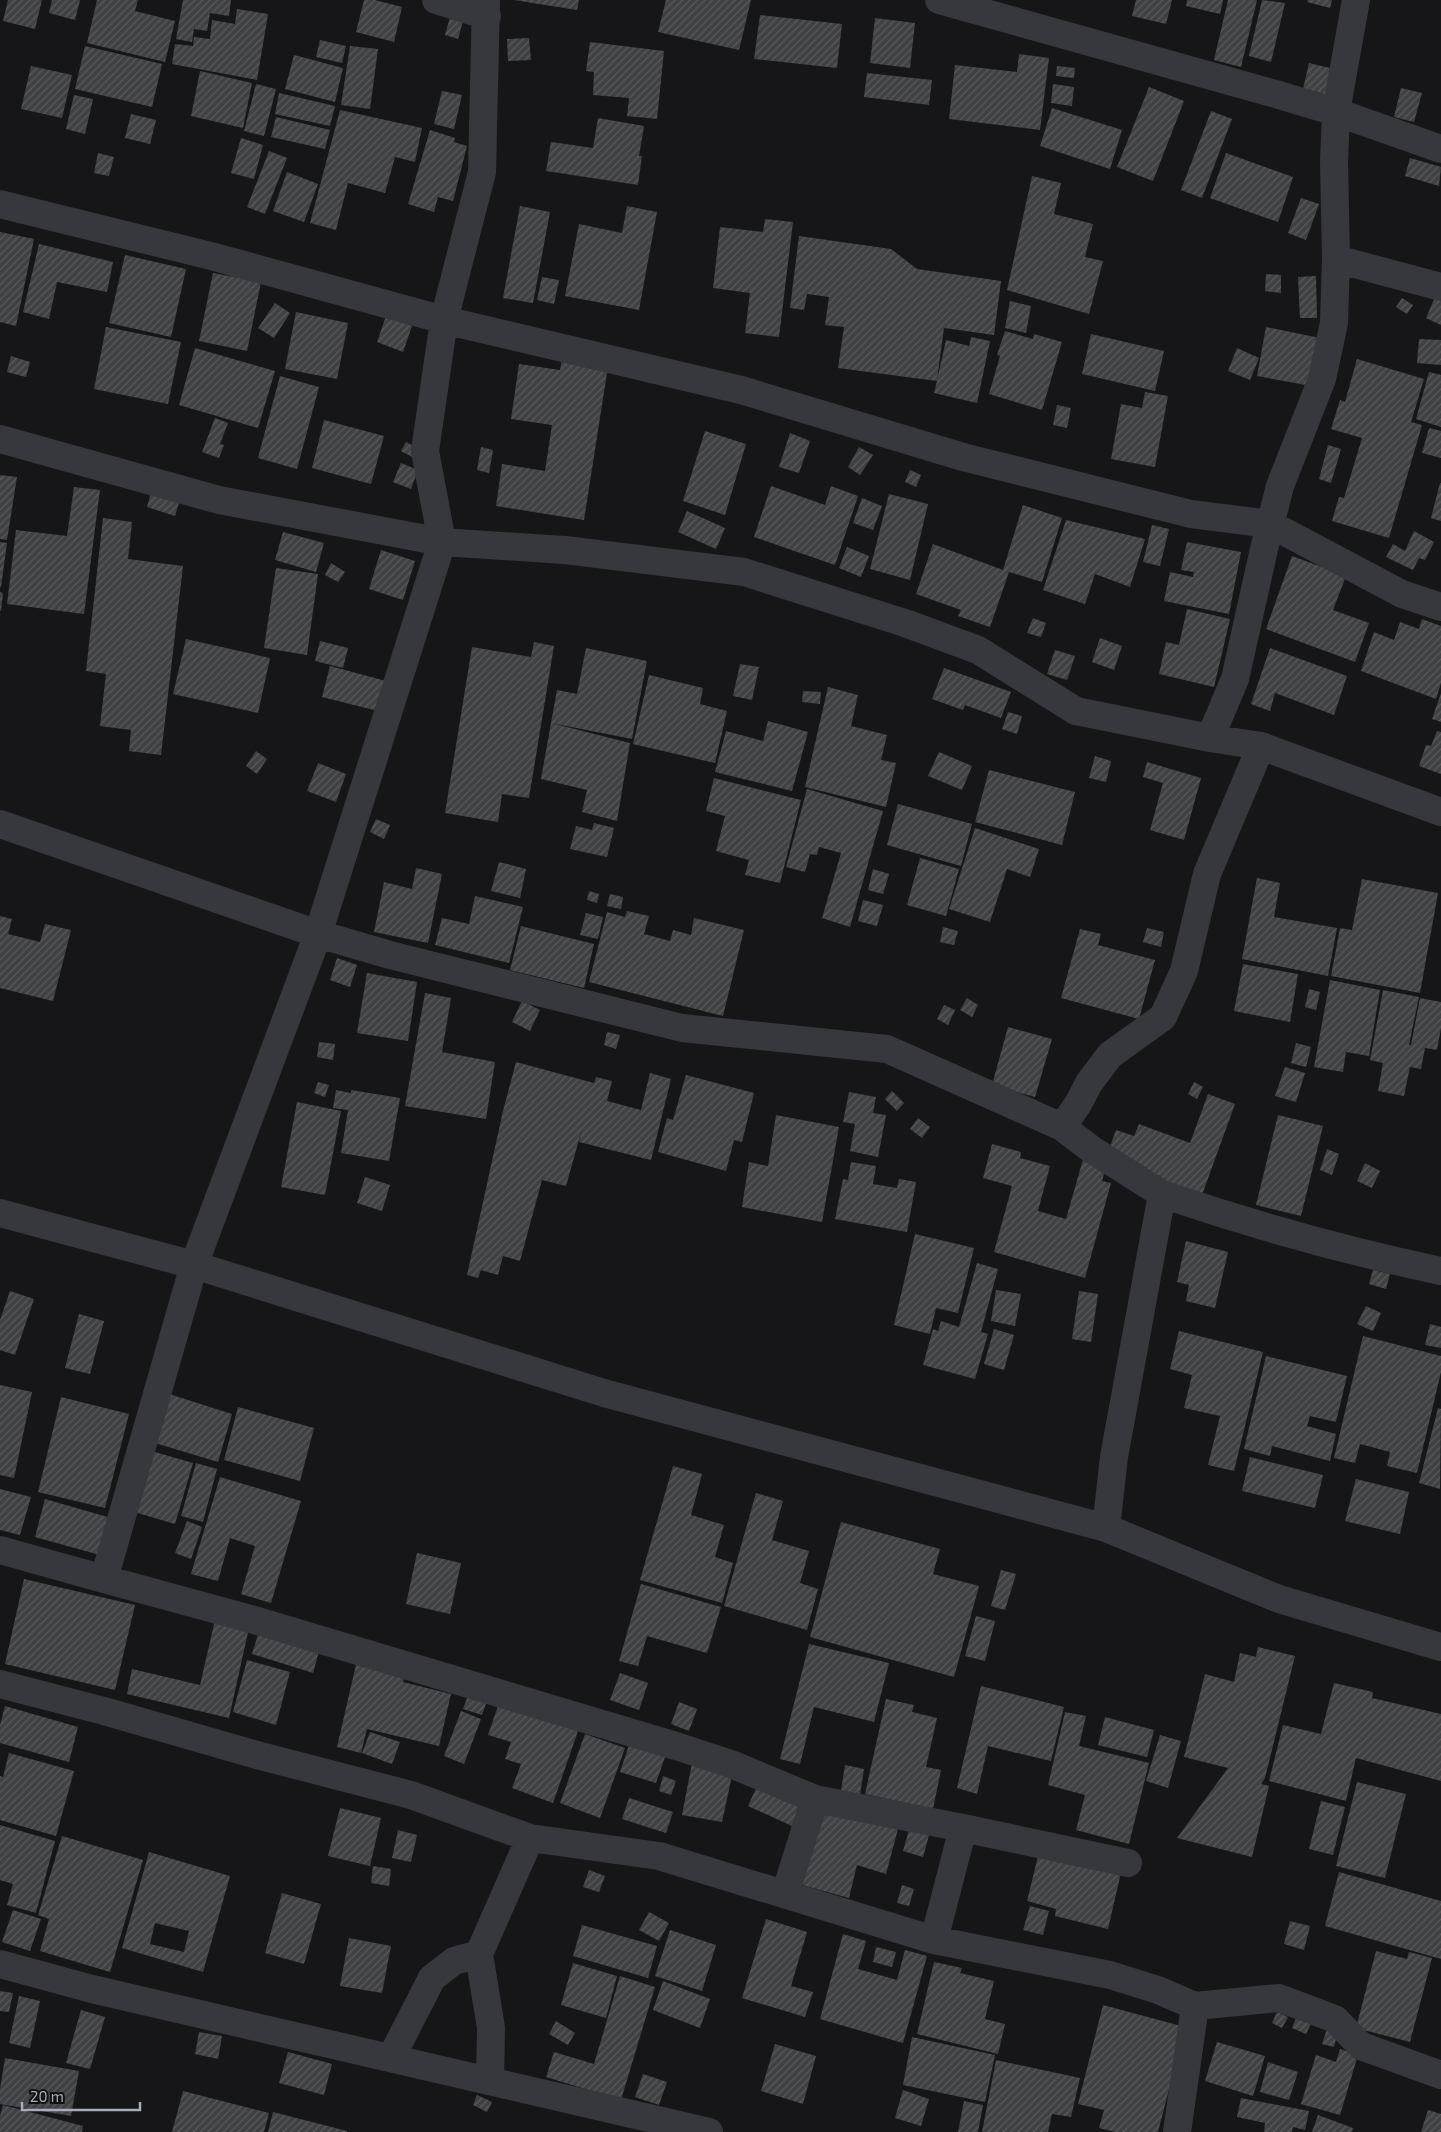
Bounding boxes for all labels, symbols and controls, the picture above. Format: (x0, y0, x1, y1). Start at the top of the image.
scale bar (22, 2080, 140, 2112)
text: 20 m (30, 2087, 64, 2105)

